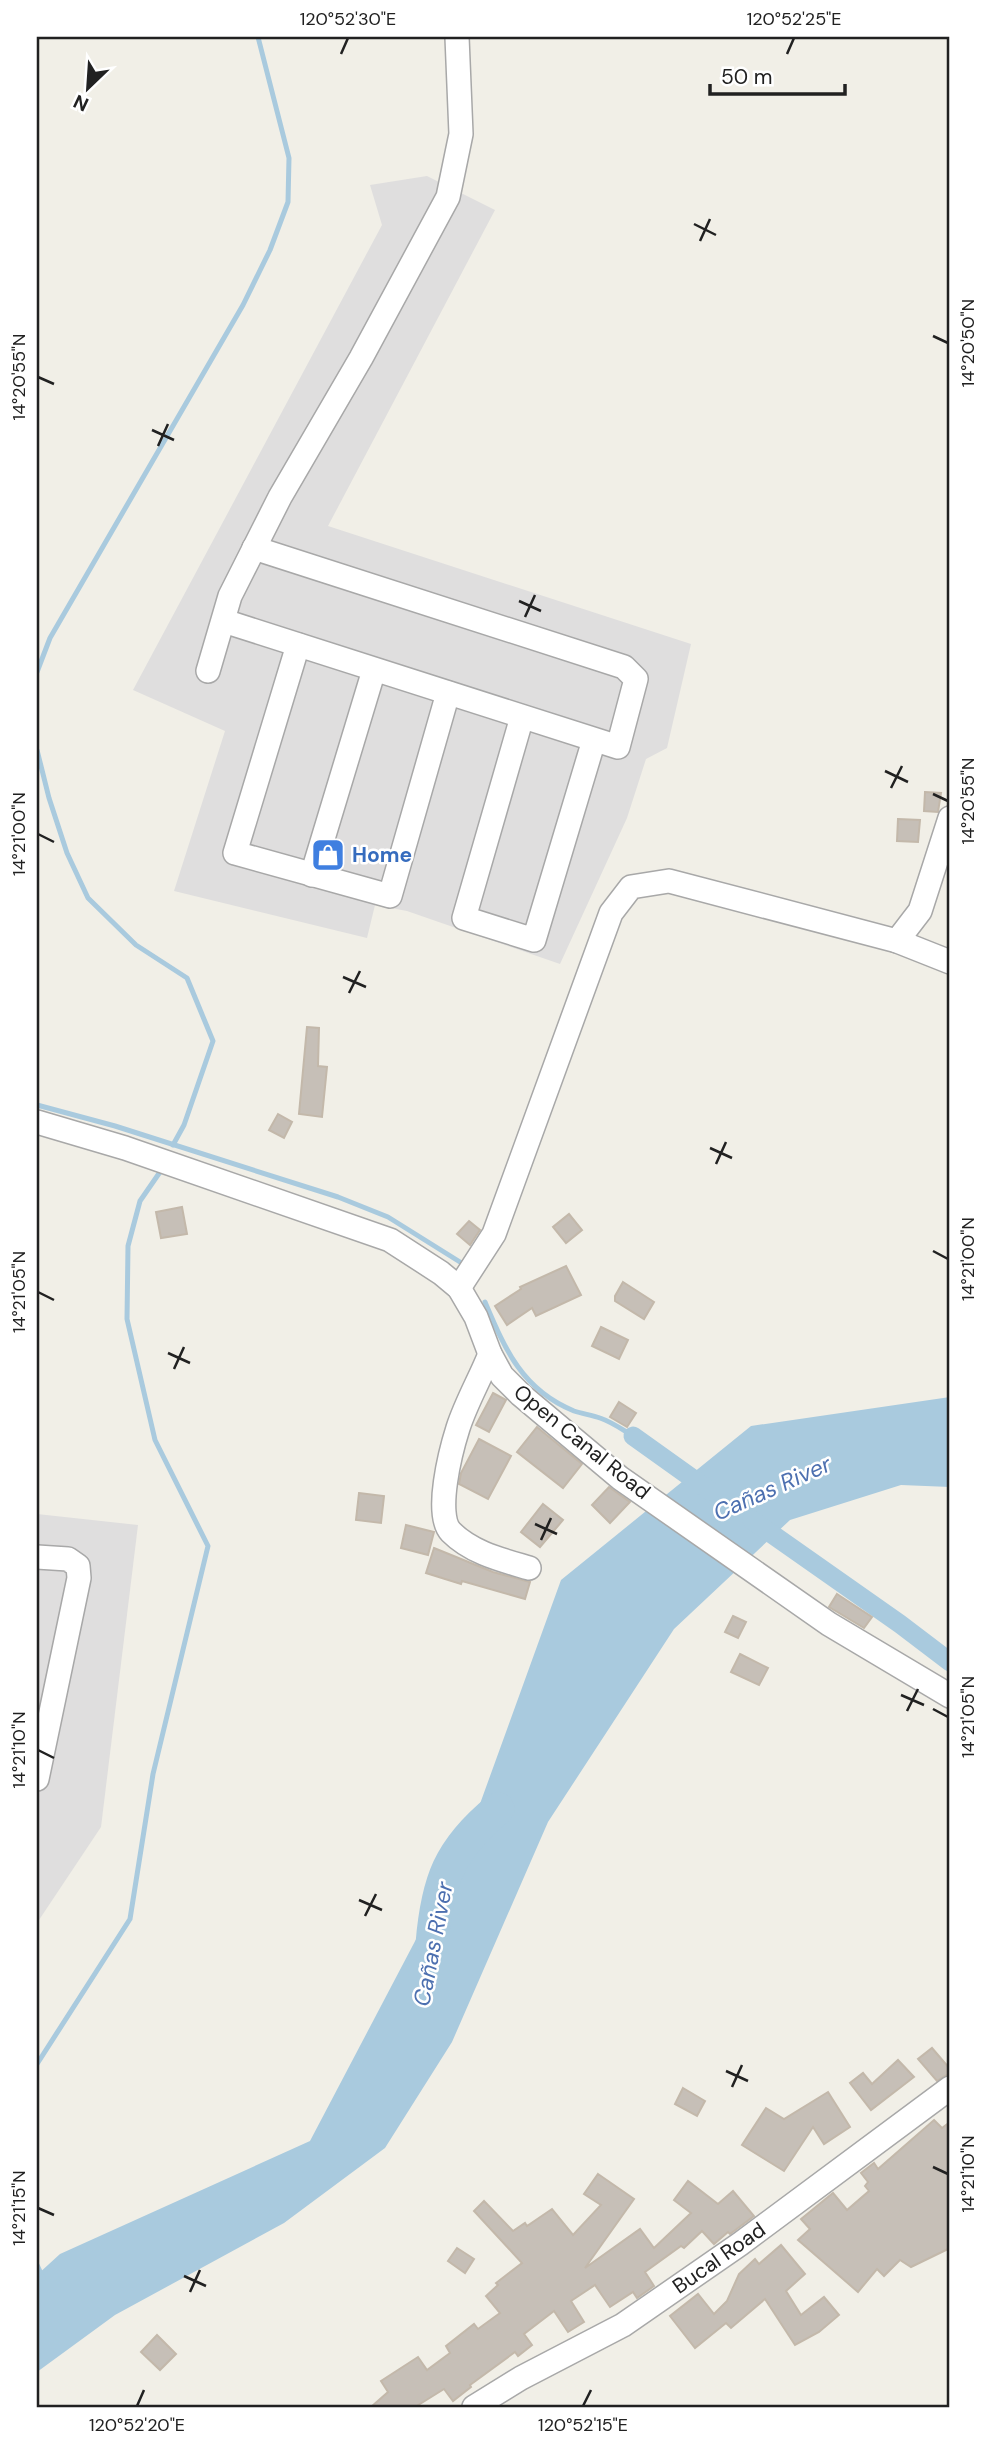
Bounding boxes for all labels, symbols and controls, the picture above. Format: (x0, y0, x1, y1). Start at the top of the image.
text: 120°52'30"E (300, 7, 396, 31)
text: 120°52'25"E (747, 7, 841, 31)
north arrow (52, 52, 122, 122)
scale bar (710, 52, 845, 96)
text: 50 m (721, 63, 772, 91)
text: N (69, 89, 93, 117)
text: 14°20'50"N (956, 299, 980, 387)
text: 14°20'55"N (7, 334, 31, 420)
text: 14°20'55"N (956, 758, 980, 844)
text: 14°21'00"N (7, 792, 31, 876)
shop icon: Home (309, 836, 347, 874)
place label: Home (352, 841, 412, 869)
text: 14°21'00"N (956, 1217, 980, 1301)
text: 14°21'05"N (7, 1251, 31, 1333)
street label: Open Canal Road (508, 1378, 656, 1506)
water label: Cañas River (708, 1448, 837, 1527)
text: 14°21'05"N (956, 1676, 980, 1758)
text: 14°21'10"N (7, 1711, 31, 1789)
water label: Cañas River (406, 1878, 460, 2009)
text: 14°21'10"N (956, 2135, 980, 2213)
text: 14°21'15"N (7, 2170, 31, 2246)
street label: Bucal Road (667, 2216, 771, 2300)
text: 120°52'20"E (89, 2413, 185, 2437)
text: 120°52'15"E (538, 2413, 628, 2437)

